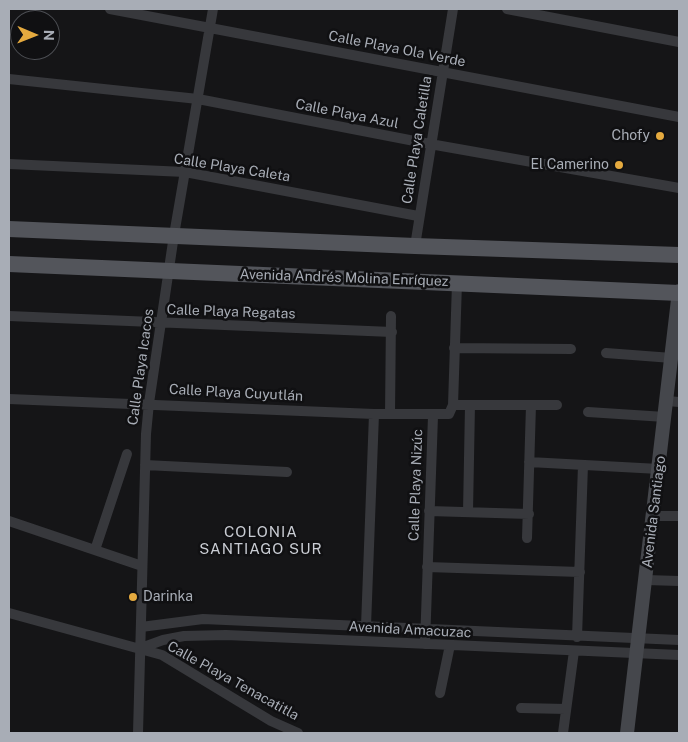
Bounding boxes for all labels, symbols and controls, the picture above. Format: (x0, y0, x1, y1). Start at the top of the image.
north arrow (10, 10, 60, 60)
street label: Calle Playa Ola Verde (327, 27, 467, 71)
text: N (41, 30, 57, 41)
street label: Calle Playa Caletilla (399, 75, 435, 205)
street label: Calle Playa Azul (294, 96, 400, 132)
place label: Chofy (612, 128, 650, 144)
marker: Chofy (654, 130, 666, 142)
street label: Calle Playa Caleta (173, 151, 291, 185)
place label: El Camerino (531, 157, 609, 173)
marker: El Camerino (613, 159, 625, 171)
street label: Avenida Andrés Molina Enríquez (239, 266, 449, 290)
street label: Calle Playa Regatas (166, 301, 296, 323)
street label: Calle Playa Icacos (125, 308, 157, 426)
street label: Calle Playa Cuyutlán (168, 381, 304, 405)
street label: Calle Playa Nizúc (406, 429, 426, 541)
street label: Avenida Santiago (639, 455, 669, 569)
district label: COLONIA SANTIAGO SUR (198, 523, 324, 558)
place label: Darinka (143, 589, 193, 605)
marker: Darinka (127, 591, 139, 603)
street label: Avenida Amacuzac (348, 618, 472, 642)
street label: Calle Playa Tenacatitla (164, 638, 302, 724)

